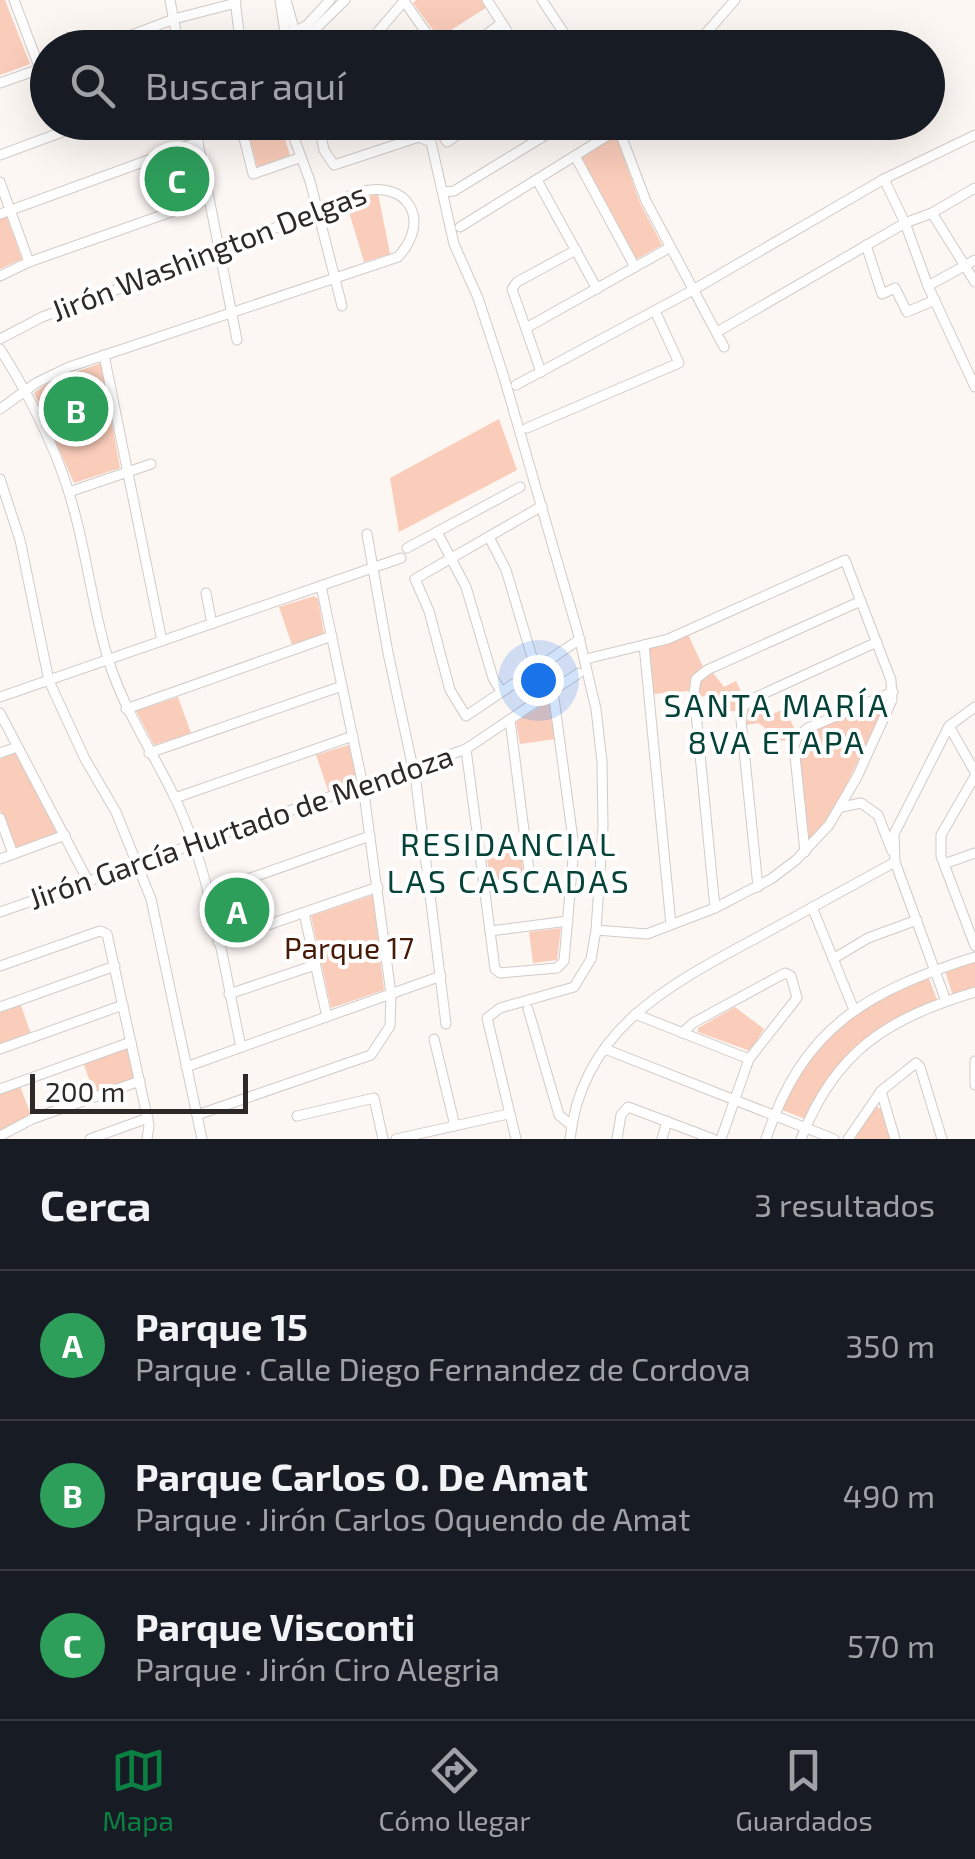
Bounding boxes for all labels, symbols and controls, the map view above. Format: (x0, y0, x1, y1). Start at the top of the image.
search box (30, 30, 945, 140)
icon: search (65, 58, 120, 113)
text: Buscar aquí (145, 62, 346, 108)
pin: C (144, 142, 210, 216)
street label: Jirón Washington Delgas (46, 174, 371, 328)
pin: B (44, 372, 108, 446)
your location (513, 655, 564, 706)
district label: SANTA MARÍA 8VA ETAPA (664, 685, 890, 760)
street label: Jirón García Hurtado de Mendoza (23, 736, 457, 916)
district label: RESIDANCIAL LAS CASCADAS (387, 824, 631, 899)
pin: A (204, 872, 270, 948)
park label: Parque 17 (284, 929, 414, 965)
scale bar (30, 1069, 248, 1114)
text: 200 m (45, 1074, 125, 1108)
text: Cerca (40, 1179, 151, 1229)
text: 3 resultados (754, 1185, 935, 1223)
text: Parque 15 (135, 1303, 308, 1349)
text: A (62, 1326, 83, 1364)
text: 350 m (846, 1326, 935, 1364)
text: Parque · Calle Diego Fernandez de Cordova (135, 1349, 751, 1387)
text: Parque Carlos O. De Amat (135, 1453, 588, 1499)
text: B (62, 1476, 83, 1514)
text: 490 m (843, 1476, 935, 1514)
text: Parque · Jirón Carlos Oquendo de Amat (135, 1499, 690, 1537)
text: Parque Visconti (135, 1603, 415, 1649)
text: C (63, 1626, 82, 1664)
text: 570 m (847, 1626, 935, 1664)
text: Parque · Jirón Ciro Alegria (135, 1649, 500, 1687)
tab: Mapa (102, 1743, 174, 1837)
tab: Cómo llegar (378, 1743, 531, 1837)
tab: Guardados (735, 1743, 873, 1837)

